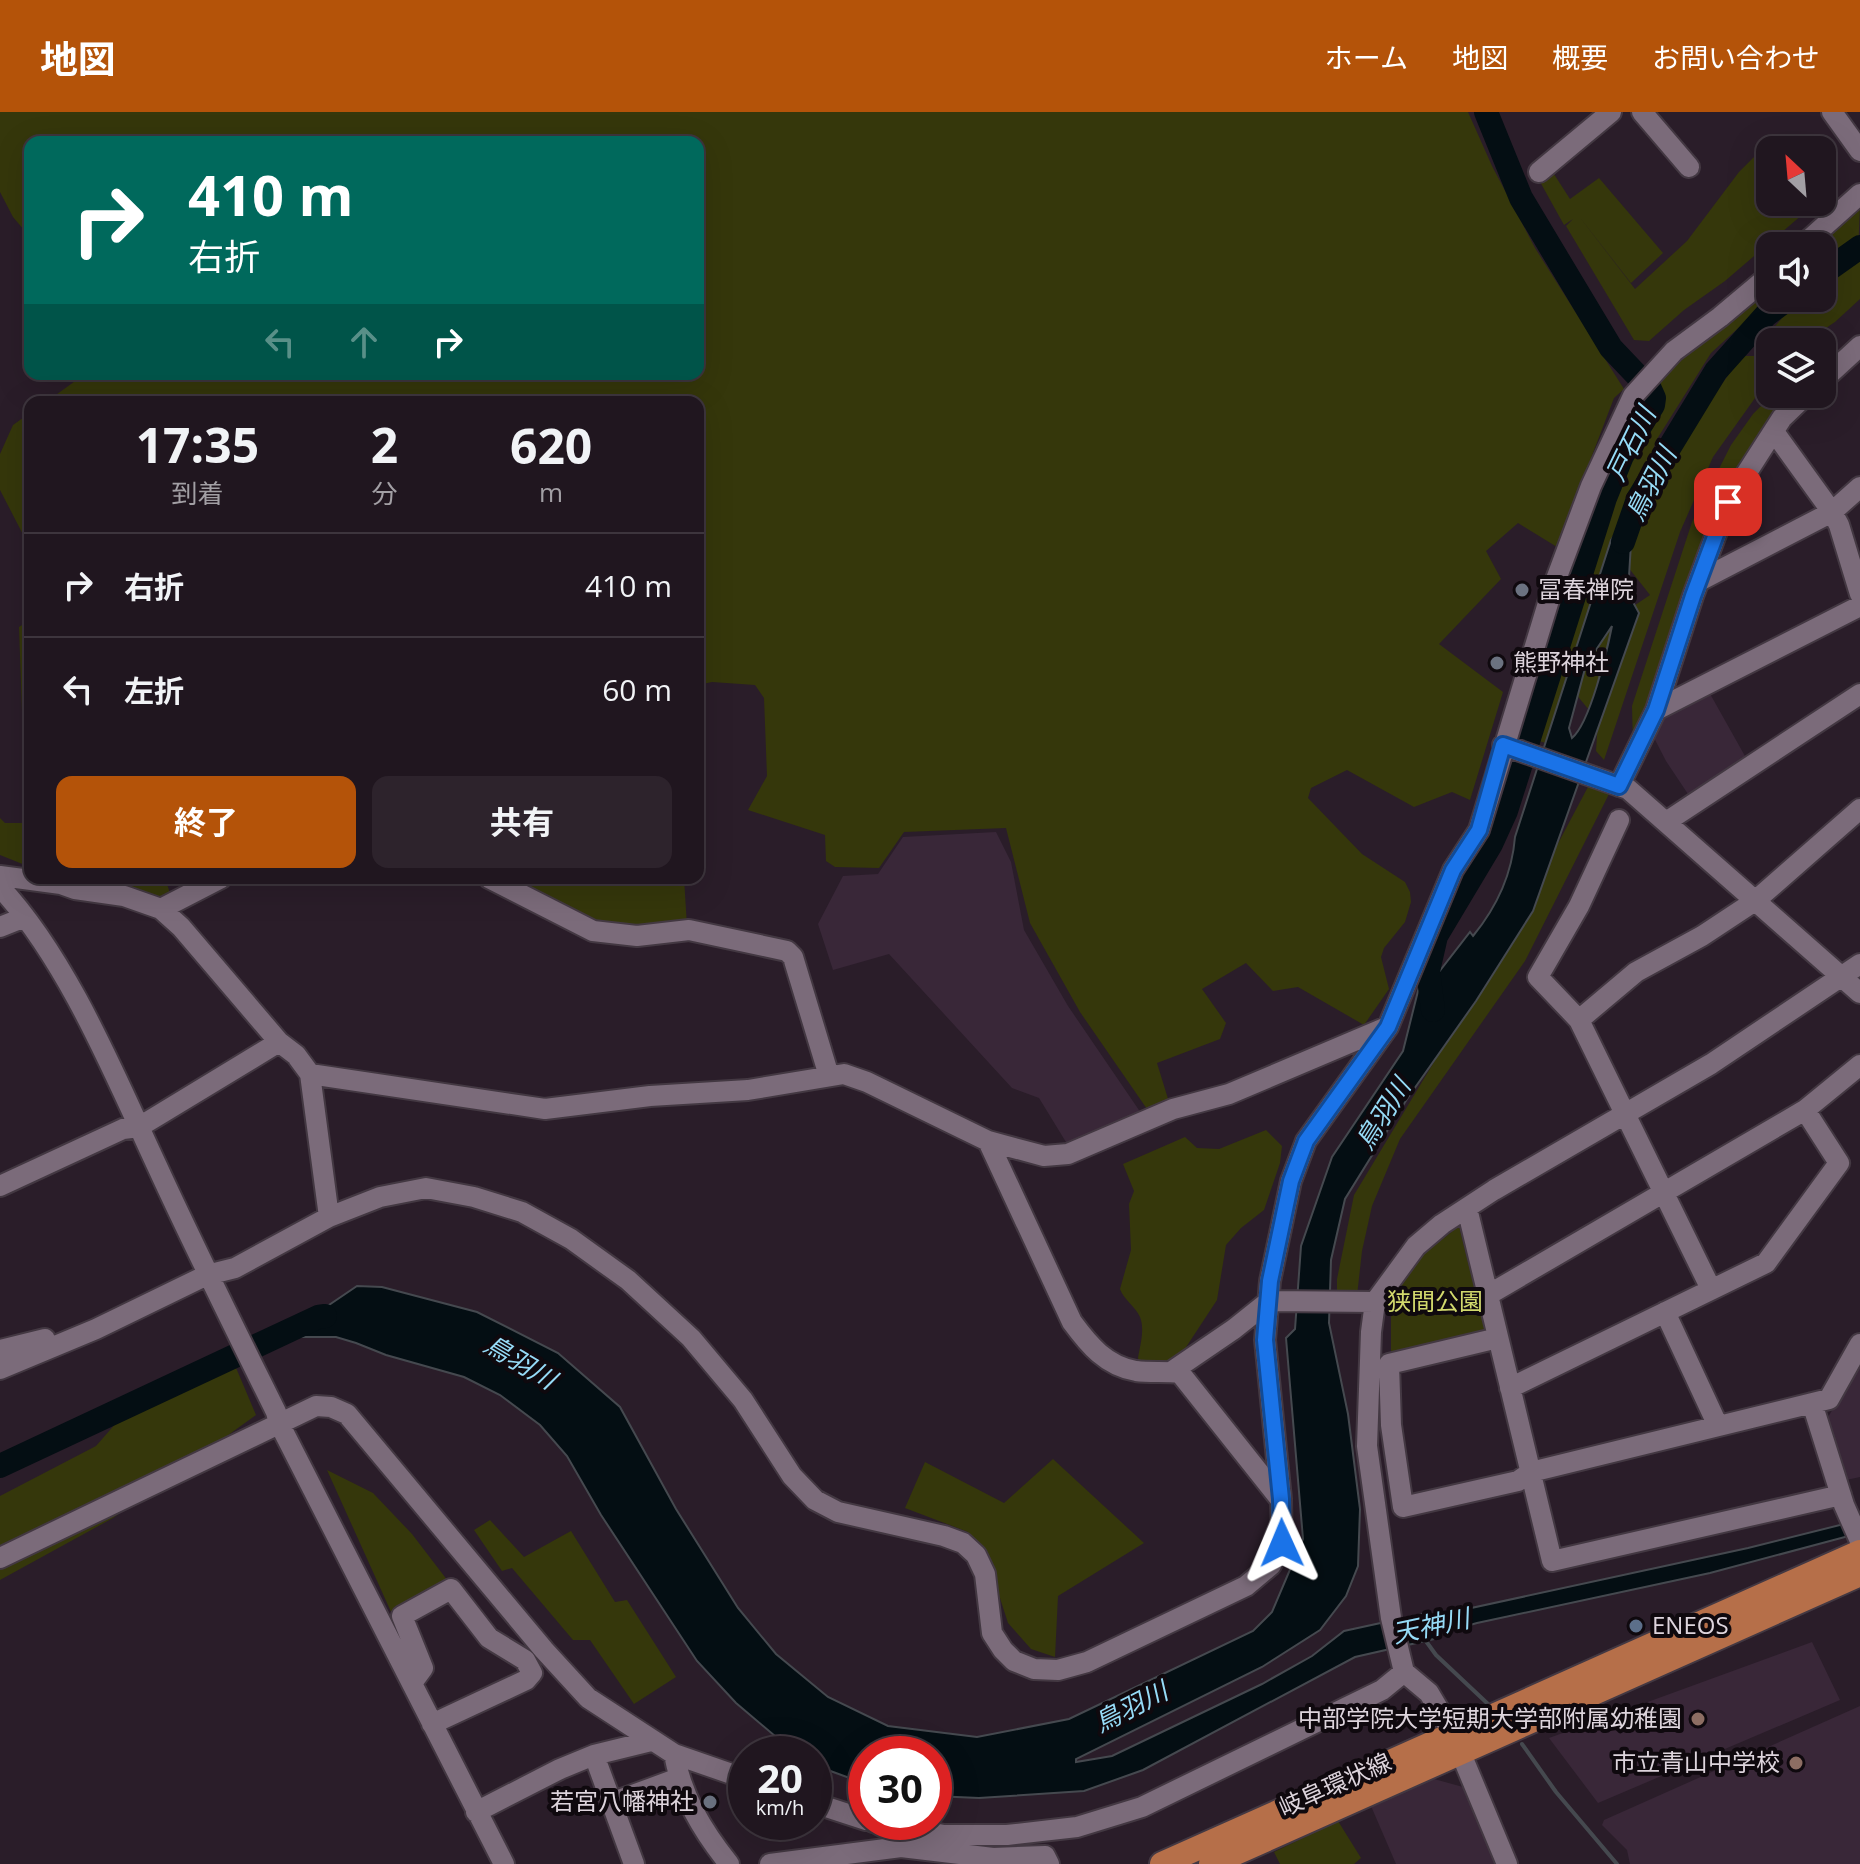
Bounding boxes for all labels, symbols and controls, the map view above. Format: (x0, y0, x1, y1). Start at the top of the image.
text: 地図 (40, 32, 116, 84)
text: ホーム (1325, 38, 1408, 76)
text: 地図 (1452, 38, 1508, 76)
text: 概要 (1552, 38, 1608, 76)
text: お問い合わせ (1652, 38, 1820, 76)
north arrow (1756, 136, 1836, 216)
map controls (1756, 136, 1836, 408)
text: 410 m (188, 156, 354, 232)
icon: right (56, 168, 160, 272)
text: 右折 (188, 232, 260, 281)
button: sound (1756, 232, 1836, 312)
icon: left (258, 320, 302, 364)
icon: ahead (342, 320, 386, 364)
icon: right (426, 320, 470, 364)
button: layers (1756, 328, 1836, 408)
water label: 戸石川 (1597, 398, 1665, 487)
text: 17:35 (136, 412, 259, 477)
text: 2 (371, 412, 398, 477)
text: 620 (510, 413, 592, 478)
water label: 鳥羽川 (1616, 438, 1685, 526)
pin (1694, 468, 1762, 536)
text: m (539, 474, 563, 510)
text: 到着 (171, 475, 223, 511)
text: 分 (372, 475, 398, 511)
icon: arrive (1706, 480, 1750, 524)
icon: right (56, 563, 100, 607)
text: 410 m (585, 565, 672, 606)
text: 右折 (124, 566, 184, 607)
place label: 冨春禅院 (1538, 572, 1634, 605)
marker: 冨春禅院 (1513, 581, 1531, 599)
place label: 熊野神社 (1513, 645, 1609, 678)
marker: 熊野神社 (1488, 654, 1506, 672)
icon: left (56, 667, 100, 711)
text: 60 m (602, 669, 672, 710)
text: 左折 (124, 670, 184, 711)
button: 終了 (56, 776, 356, 868)
button: 共有 (372, 776, 672, 868)
water label: 鳥羽川 (1346, 1068, 1420, 1156)
park label: 狭間公園 (1387, 1284, 1483, 1317)
water label: 鳥羽川 (478, 1326, 566, 1398)
position arrow (1240, 1501, 1324, 1585)
water label: 天神川 (1389, 1599, 1476, 1651)
place label: ENEOS (1652, 1608, 1729, 1641)
marker: ENEOS (1627, 1617, 1645, 1635)
water label: 鳥羽川 (1088, 1671, 1176, 1740)
place label: 中部学院大学短期大学部附属幼稚園 (1298, 1701, 1682, 1734)
marker: 中部学院大学短期大学部附属幼稚園 (1689, 1710, 1707, 1728)
speed limit sign: 30 (848, 1736, 952, 1840)
street label: 岐阜環状線 (1273, 1744, 1396, 1823)
place label: 市立青山中学校 (1612, 1745, 1780, 1778)
text: 20 (757, 1750, 803, 1805)
marker: 市立青山中学校 (1787, 1754, 1805, 1772)
place label: 若宮八幡神社 (550, 1784, 694, 1817)
marker: 若宮八幡神社 (701, 1793, 719, 1811)
text: km/h (756, 1794, 804, 1821)

